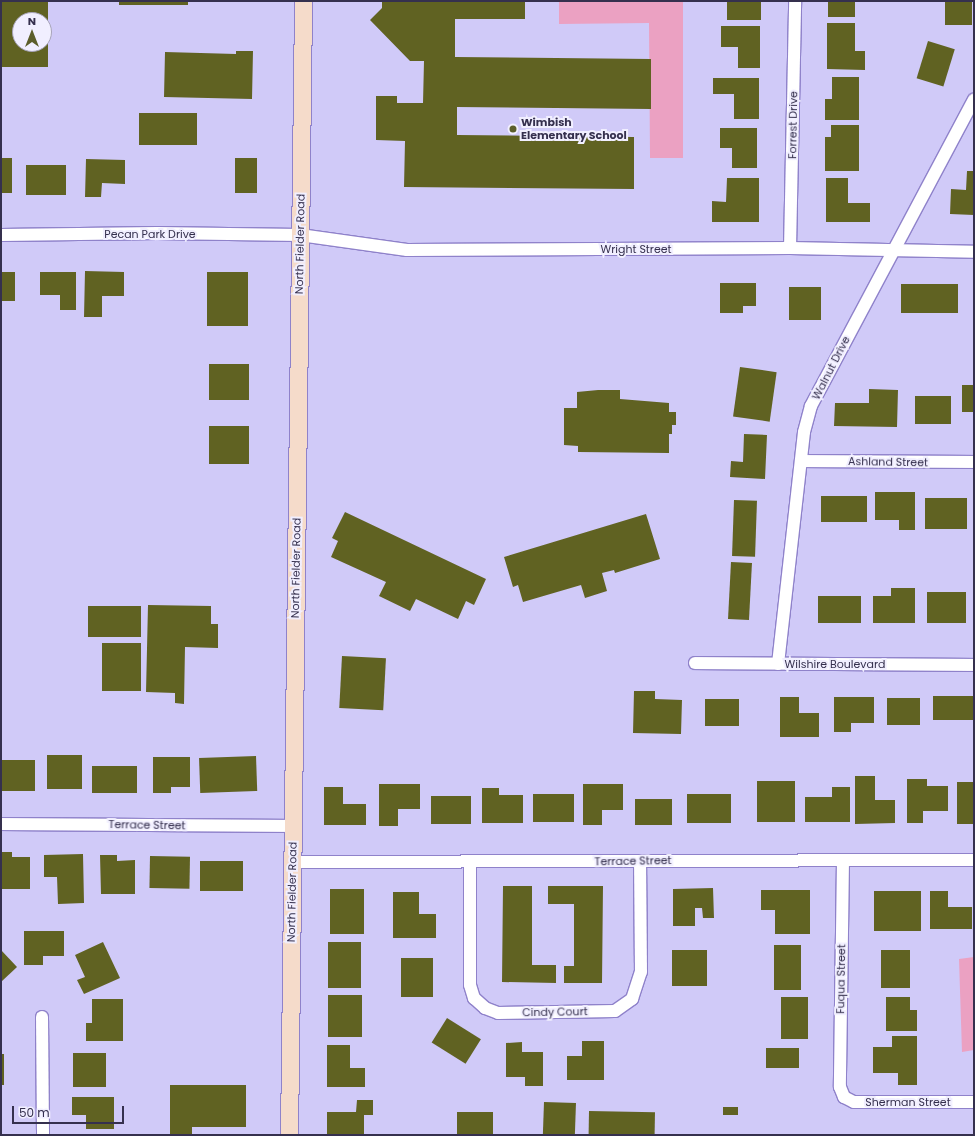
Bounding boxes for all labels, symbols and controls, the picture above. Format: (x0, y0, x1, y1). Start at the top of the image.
north arrow (12, 12, 52, 52)
text: N (28, 13, 36, 29)
street label: Forrest Drive (786, 91, 800, 159)
place label: Wimbish Elementary School (521, 116, 627, 142)
marker: Wimbish Elementary School (508, 124, 518, 134)
street label: North Fielder Road (293, 194, 307, 294)
street label: Pecan Park Drive (104, 227, 196, 241)
street label: Wright Street (600, 242, 672, 256)
street label: Walnut Drive (809, 334, 853, 402)
street label: Ashland Street (848, 455, 928, 469)
street label: North Fielder Road (289, 518, 303, 618)
street label: Wilshire Boulevard (785, 657, 885, 671)
street label: Terrace Street (108, 818, 186, 832)
street label: North Fielder Road (285, 842, 299, 942)
street label: Terrace Street (594, 854, 672, 868)
street label: Fuqua Street (834, 944, 848, 1014)
street label: Cindy Court (522, 1005, 588, 1019)
street label: Sherman Street (865, 1095, 951, 1109)
scale bar (14, 1098, 126, 1124)
text: 50 m (19, 1104, 50, 1121)

